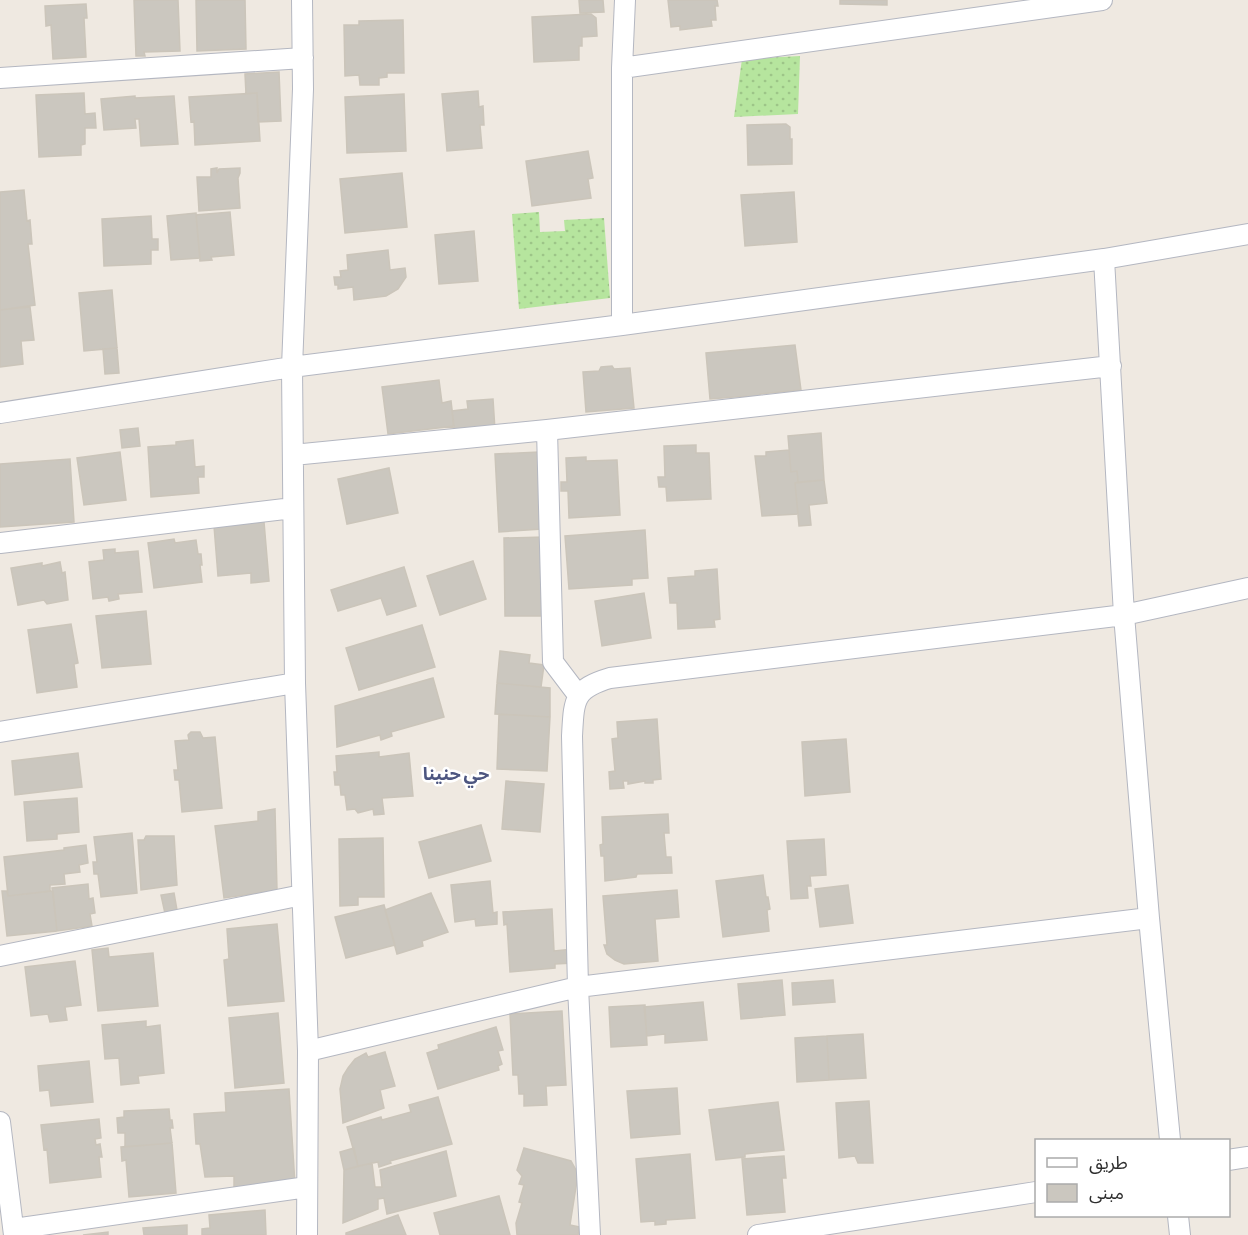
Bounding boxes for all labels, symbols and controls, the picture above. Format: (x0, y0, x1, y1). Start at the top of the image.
district label: حي حنينا (423, 766, 489, 788)
legend (1035, 1139, 1230, 1217)
text: طريق (1089, 1155, 1128, 1174)
text: مبنى (1089, 1185, 1124, 1204)

